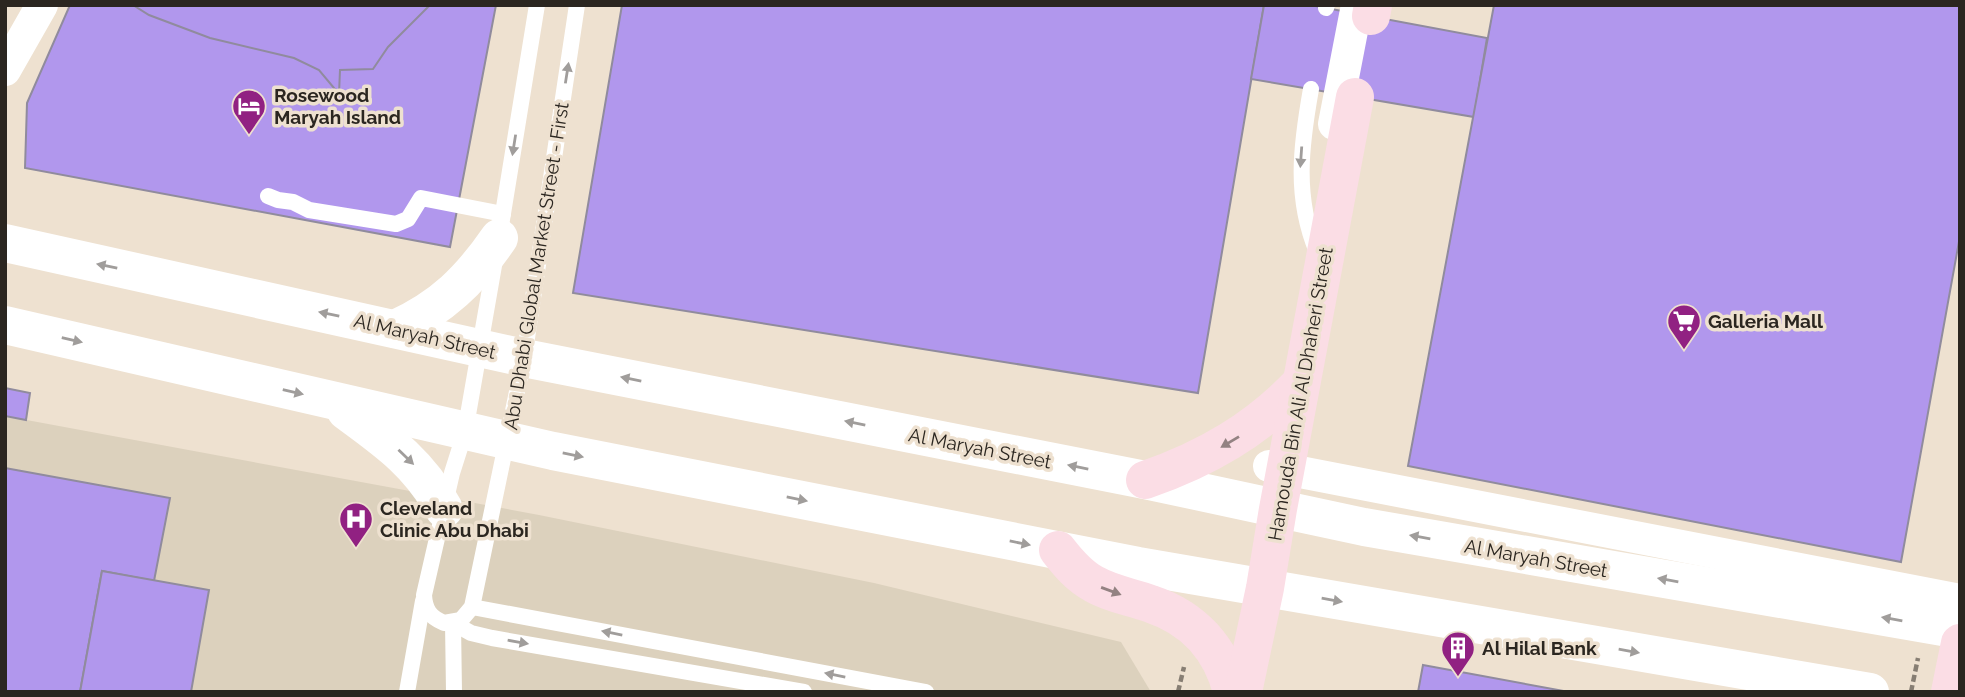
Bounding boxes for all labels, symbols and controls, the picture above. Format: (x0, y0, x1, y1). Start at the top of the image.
one-way arrow (562, 61, 573, 83)
place label: Rosewood Maryah Island (274, 84, 401, 128)
hotel icon: Rosewood Maryah Island (230, 87, 268, 136)
street label: Abu Dhabi Global Market Street - First (499, 100, 573, 431)
one-way arrow (508, 134, 519, 156)
one-way arrow (1295, 146, 1306, 168)
street label: Hamouda Bin Ali Al Dhaheri Street (1263, 245, 1337, 543)
one-way arrow (96, 260, 118, 271)
supermarket icon: Galleria Mall (1665, 302, 1703, 351)
one-way arrow (318, 309, 340, 320)
street label: Al Maryah Street (352, 309, 499, 363)
place label: Galleria Mall (1708, 310, 1824, 332)
one-way arrow (61, 335, 83, 346)
one-way arrow (620, 373, 642, 384)
one-way arrow (282, 387, 304, 398)
one-way arrow (844, 417, 866, 428)
street label: Al Maryah Street (907, 423, 1054, 473)
one-way arrow (1221, 435, 1240, 448)
one-way arrow (398, 449, 415, 466)
one-way arrow (562, 450, 584, 461)
one-way arrow (1067, 461, 1089, 472)
one-way arrow (786, 494, 808, 505)
place label: Cleveland Clinic Abu Dhabi (380, 497, 529, 541)
hospital icon: Cleveland Clinic Abu Dhabi (337, 500, 375, 549)
one-way arrow (1409, 531, 1431, 542)
street label: Al Maryah Street (1463, 535, 1610, 582)
one-way arrow (1009, 537, 1031, 548)
one-way arrow (1657, 574, 1679, 585)
one-way arrow (1101, 586, 1122, 597)
one-way arrow (1321, 595, 1343, 606)
one-way arrow (1881, 613, 1903, 624)
one-way arrow (600, 627, 622, 638)
building icon: Al Hilal Bank (1439, 629, 1477, 678)
one-way arrow (507, 637, 529, 648)
place label: Al Hilal Bank (1482, 637, 1597, 659)
one-way arrow (1618, 646, 1640, 657)
one-way arrow (824, 669, 846, 680)

